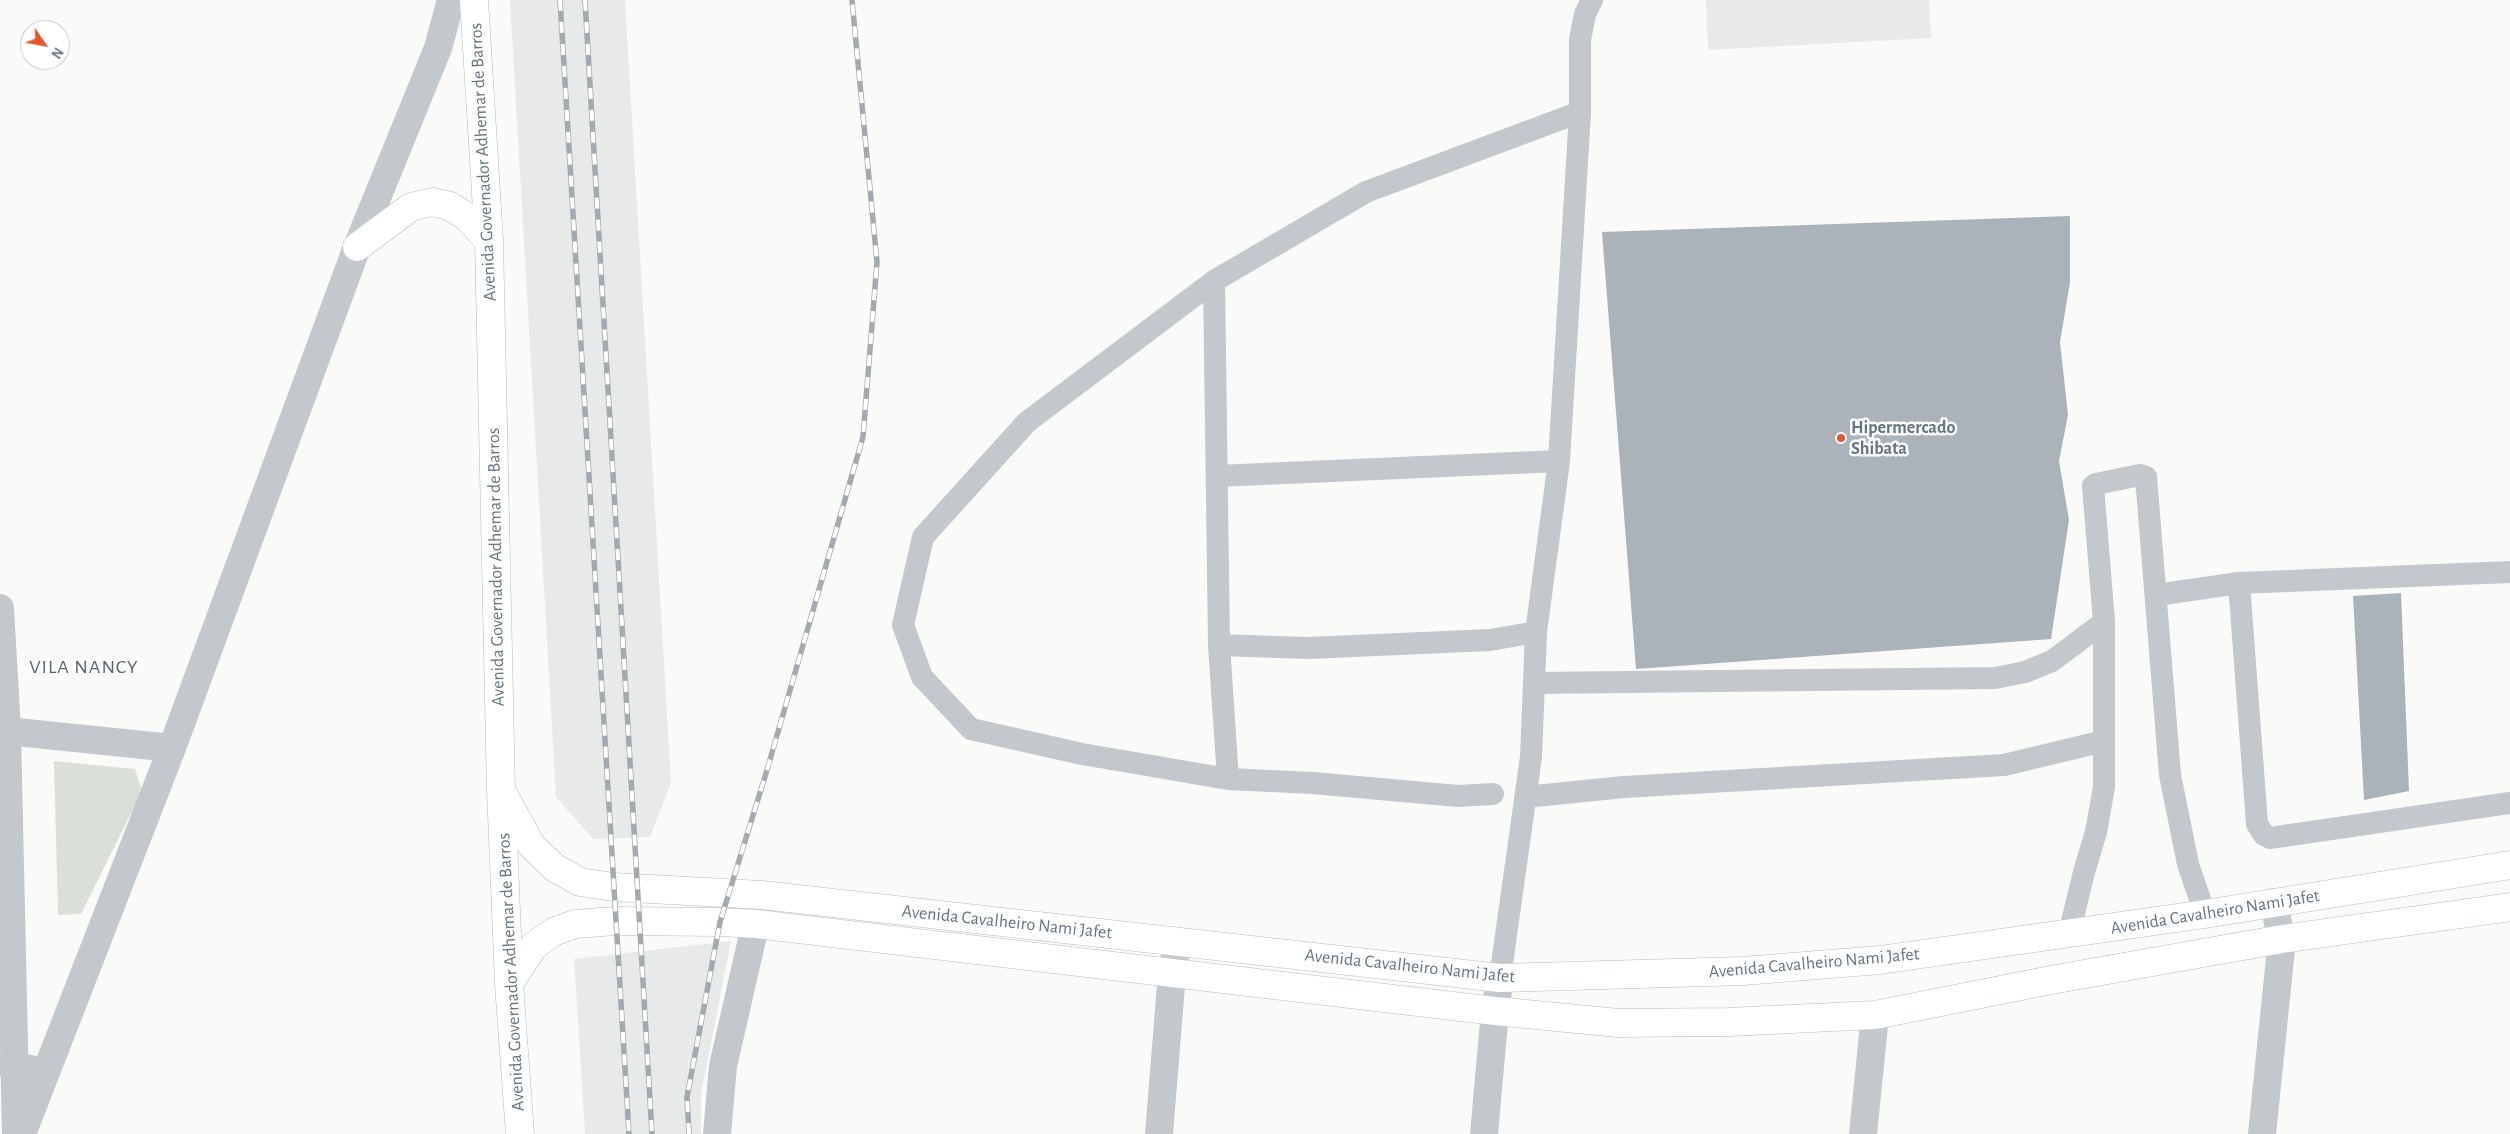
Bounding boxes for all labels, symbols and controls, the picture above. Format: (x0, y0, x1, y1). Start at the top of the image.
north arrow (20, 20, 70, 70)
street label: Avenida Governador Adhemar de Barros (465, 22, 501, 302)
text: N (48, 45, 65, 61)
place label: Hipermercado Shibata (1851, 417, 1955, 459)
street label: Avenida Governador Adhemar de Barros (483, 427, 509, 707)
marker: Hipermercado Shibata (1835, 432, 1847, 444)
district label: VILA NANCY (28, 655, 140, 679)
street label: Avenida Governador Adhemar de Barros (493, 832, 529, 1112)
street label: Avenida Cavalheiro Nami Jafet (2109, 885, 2321, 939)
street label: Avenida Cavalheiro Nami Jafet (901, 900, 1113, 944)
street label: Avenida Cavalheiro Nami Jafet (1708, 943, 1920, 983)
street label: Avenida Cavalheiro Nami Jafet (1304, 944, 1516, 988)

